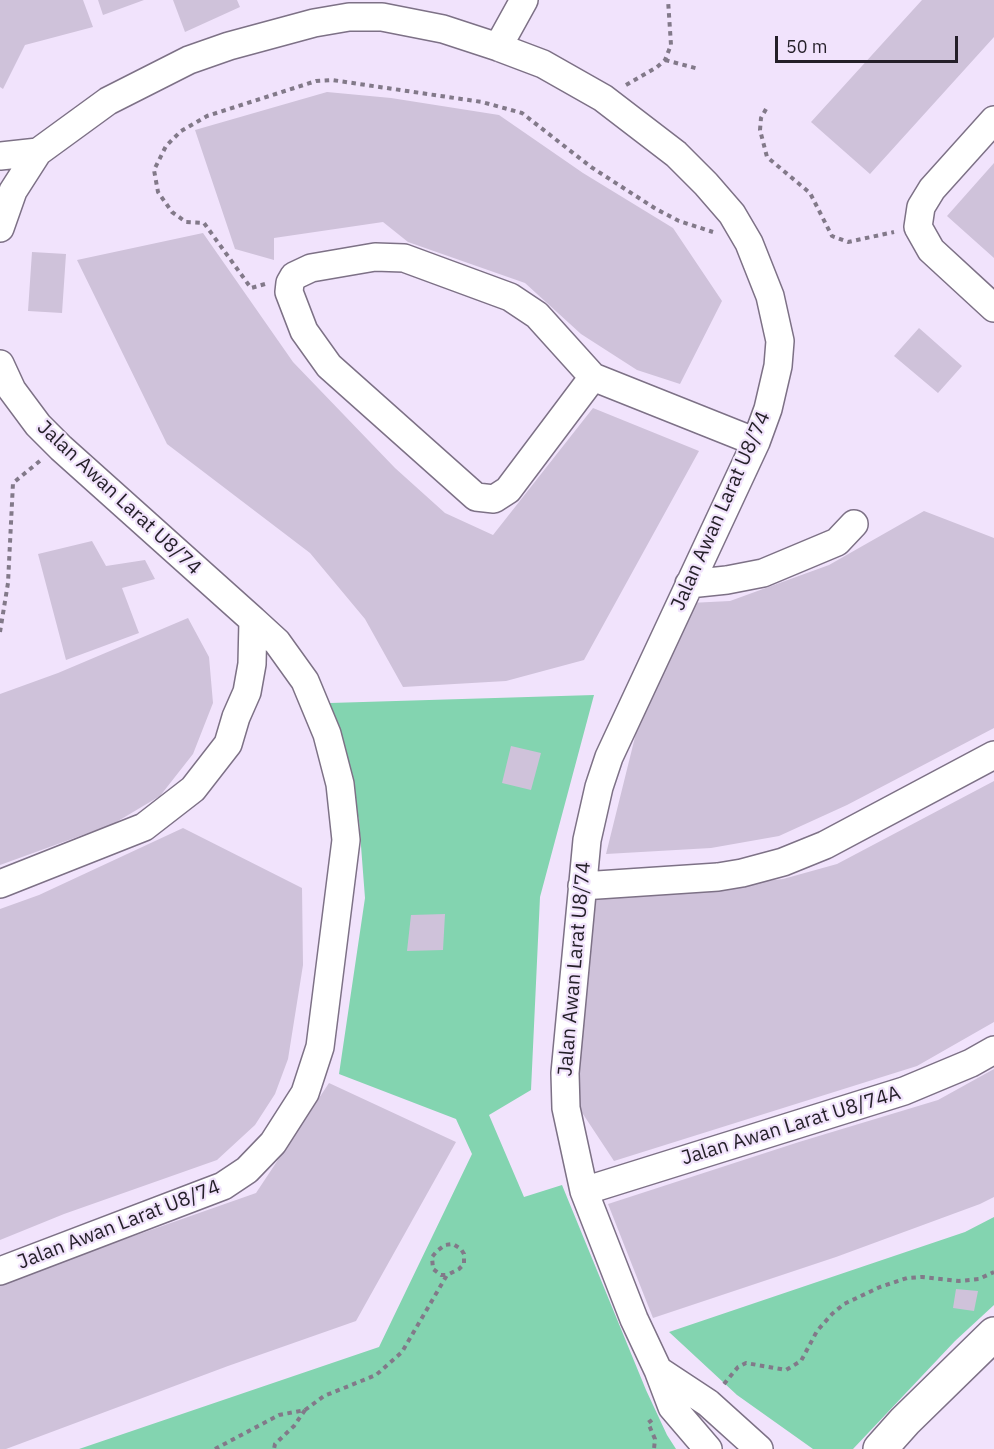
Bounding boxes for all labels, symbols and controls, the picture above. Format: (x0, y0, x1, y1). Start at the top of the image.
scale bar (778, 24, 961, 62)
text: 50 m (786, 35, 828, 58)
street label: Jalan Awan Larat U8/74 (666, 408, 776, 614)
street label: Jalan Awan Larat U8/74 (32, 416, 206, 580)
street label: Jalan Awan Larat U8/74 (554, 861, 596, 1077)
street label: Jalan Awan Larat U8/74A (678, 1081, 904, 1171)
street label: Jalan Awan Larat U8/74 (14, 1175, 224, 1275)

